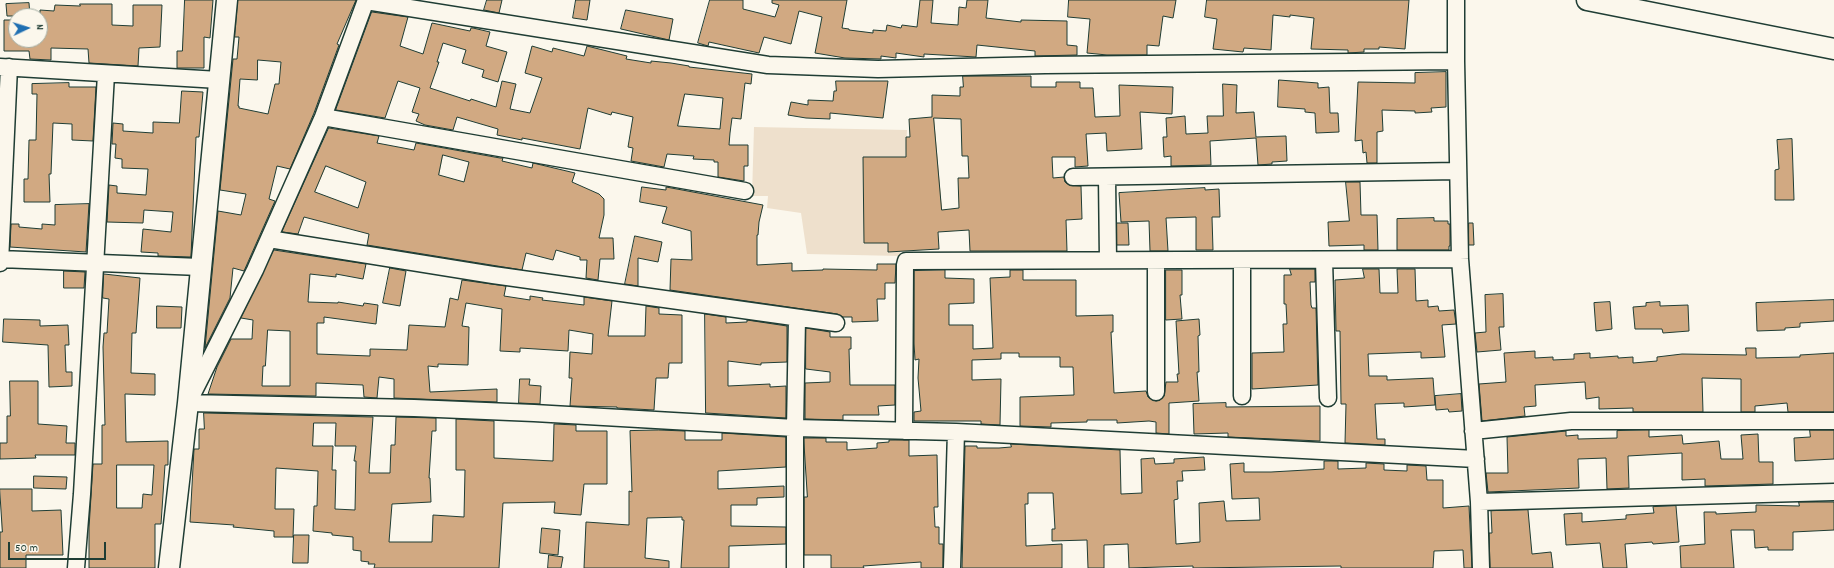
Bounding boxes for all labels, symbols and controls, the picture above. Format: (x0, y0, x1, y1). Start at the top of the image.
north arrow (8, 8, 48, 48)
text: N (31, 24, 47, 31)
scale bar (10, 534, 108, 560)
text: 50 m (15, 540, 38, 557)

